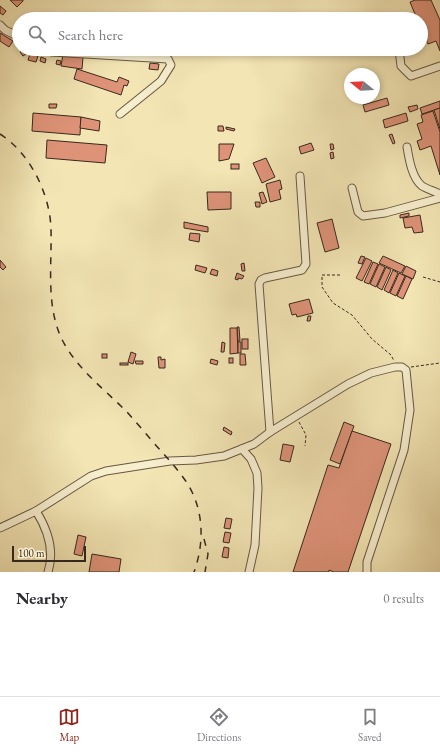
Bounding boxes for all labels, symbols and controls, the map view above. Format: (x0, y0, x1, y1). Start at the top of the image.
search box (12, 12, 428, 56)
icon: search (26, 23, 48, 45)
text: Search here (58, 25, 123, 44)
north arrow (344, 68, 380, 104)
scale bar (12, 544, 86, 563)
text: 100 m (18, 546, 45, 560)
text: Nearby (16, 587, 68, 609)
text: 0 results (383, 590, 424, 607)
tab: Map (58, 706, 80, 744)
tab: Directions (197, 706, 241, 744)
tab: Saved (358, 706, 382, 744)

